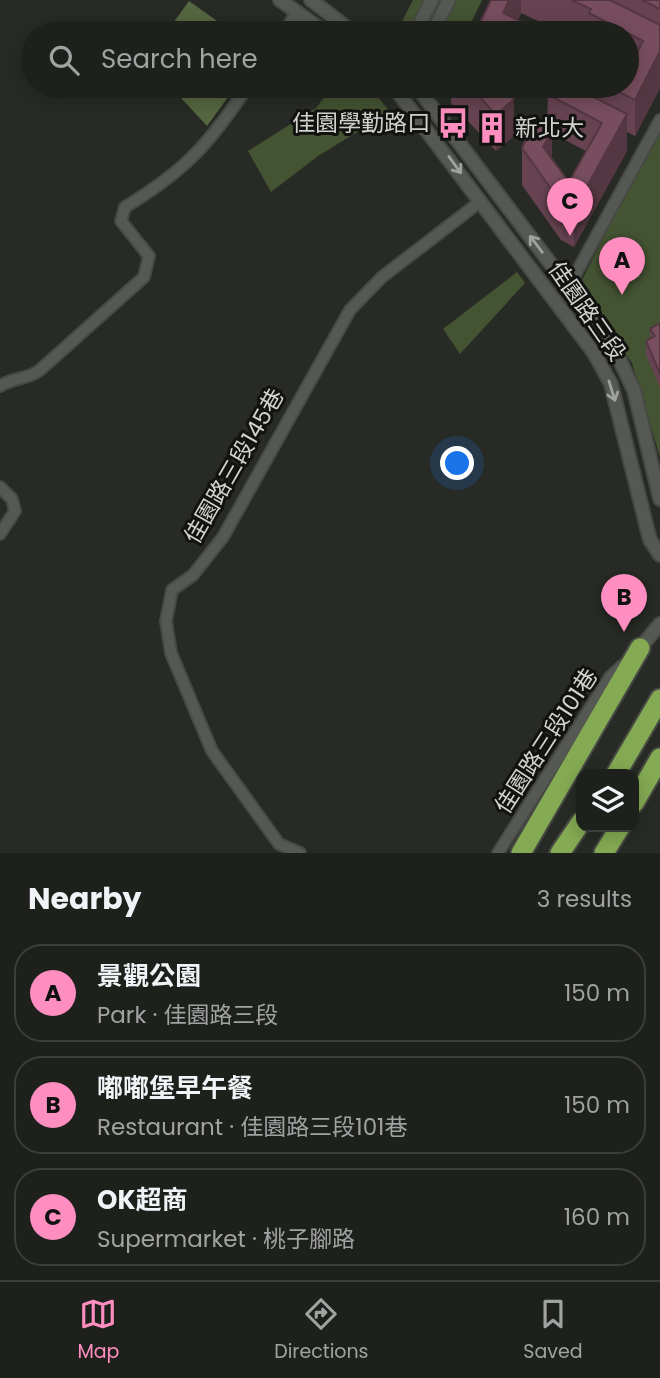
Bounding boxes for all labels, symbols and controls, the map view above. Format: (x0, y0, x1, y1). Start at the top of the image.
search box (21, 21, 639, 98)
icon: search (45, 41, 83, 79)
text: Search here (101, 41, 258, 77)
bus stop icon: 佳園學勤路口 (436, 106, 470, 140)
place label: 佳園學勤路口 (292, 107, 430, 139)
building icon: 新北大 (475, 111, 509, 145)
place label: 新北大 (515, 112, 584, 144)
one-way arrow (448, 155, 462, 174)
pin: C (547, 178, 593, 236)
one-way arrow (529, 235, 544, 253)
pin: A (599, 237, 645, 295)
street label: 佳園路三段 (541, 255, 633, 367)
one-way arrow (607, 380, 620, 402)
street label: 佳園路三段145巷 (177, 383, 291, 549)
your location (440, 446, 474, 480)
pin: B (601, 574, 647, 632)
street label: 佳園路三段101巷 (487, 662, 605, 820)
map controls (576, 769, 639, 832)
button: layers (576, 769, 639, 832)
text: Nearby (28, 877, 142, 920)
text: 3 results (537, 883, 632, 915)
text: 景觀公園 (97, 958, 201, 994)
text: A (45, 977, 61, 1009)
text: 150 m (564, 977, 630, 1009)
text: Park · 佳園路三段 (97, 999, 278, 1031)
text: 嘟嘟堡早午餐 (97, 1070, 253, 1106)
text: B (45, 1089, 61, 1121)
text: 150 m (564, 1089, 630, 1121)
text: Restaurant · 佳園路三段101巷 (97, 1111, 407, 1143)
text: OK超商 (97, 1182, 188, 1218)
text: C (44, 1201, 62, 1233)
text: 160 m (564, 1201, 630, 1233)
text: Supermarket · 桃子腳路 (97, 1223, 355, 1255)
tab: Map (77, 1295, 119, 1366)
tab: Directions (274, 1295, 369, 1366)
tab: Saved (523, 1295, 583, 1366)

